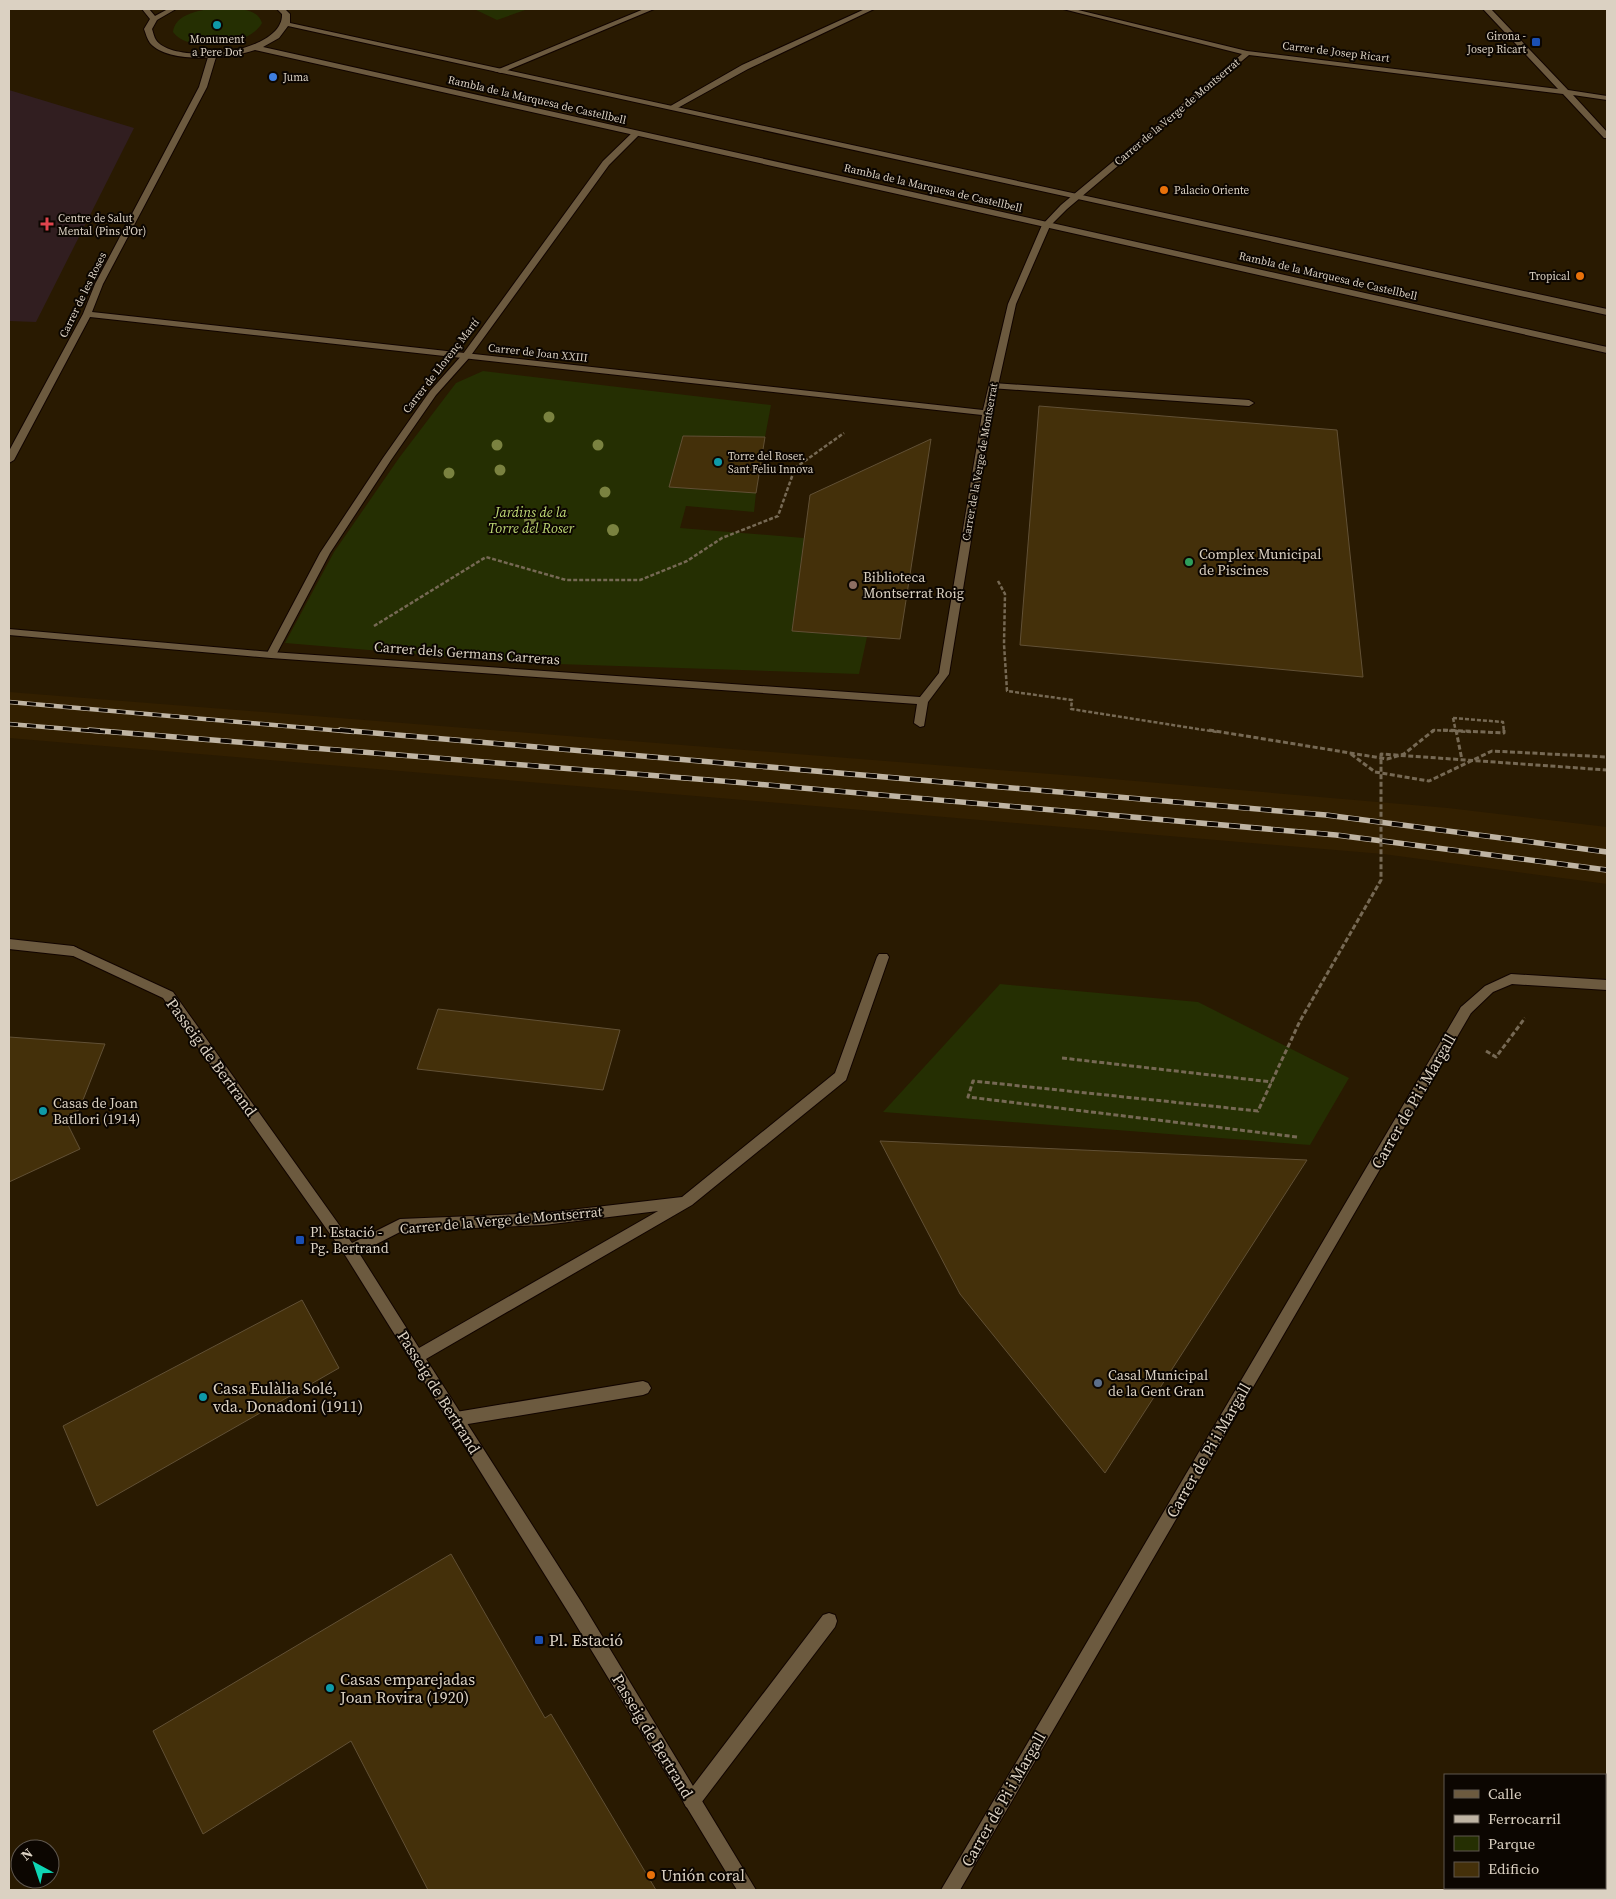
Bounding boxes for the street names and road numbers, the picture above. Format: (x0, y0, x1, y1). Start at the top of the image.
street label: Carrer de Josep Ricart (1282, 38, 1391, 66)
street label: Carrer de la Verge de Montserrat (1111, 55, 1243, 169)
street label: Rambla de la Marquesa de Castellbell (446, 72, 628, 128)
street label: Rambla de la Marquesa de Castellbell (842, 160, 1024, 216)
street label: Rambla de la Marquesa de Castellbell (1237, 248, 1419, 304)
street label: Carrer de les Roses (56, 250, 110, 340)
street label: Carrer de Llorenç Martí (399, 315, 483, 417)
street label: Carrer de Joan XXIII (487, 340, 589, 366)
street label: Carrer de la Verge de Montserrat (959, 382, 1001, 542)
street label: Carrer dels Germans Carreras (373, 637, 561, 669)
street label: Passeig de Bertrand (162, 993, 262, 1121)
street label: Carrer de Pi i Margall (1365, 1029, 1461, 1172)
street label: Carrer de la Verge de Montserrat (399, 1201, 603, 1239)
street label: Passeig de Bertrand (392, 1326, 486, 1458)
street label: Carrer de Pi i Margall (1160, 1378, 1256, 1521)
street label: Passeig de Bertrand (607, 1670, 699, 1802)
street label: Carrer de Pi i Margall (955, 1727, 1051, 1870)

